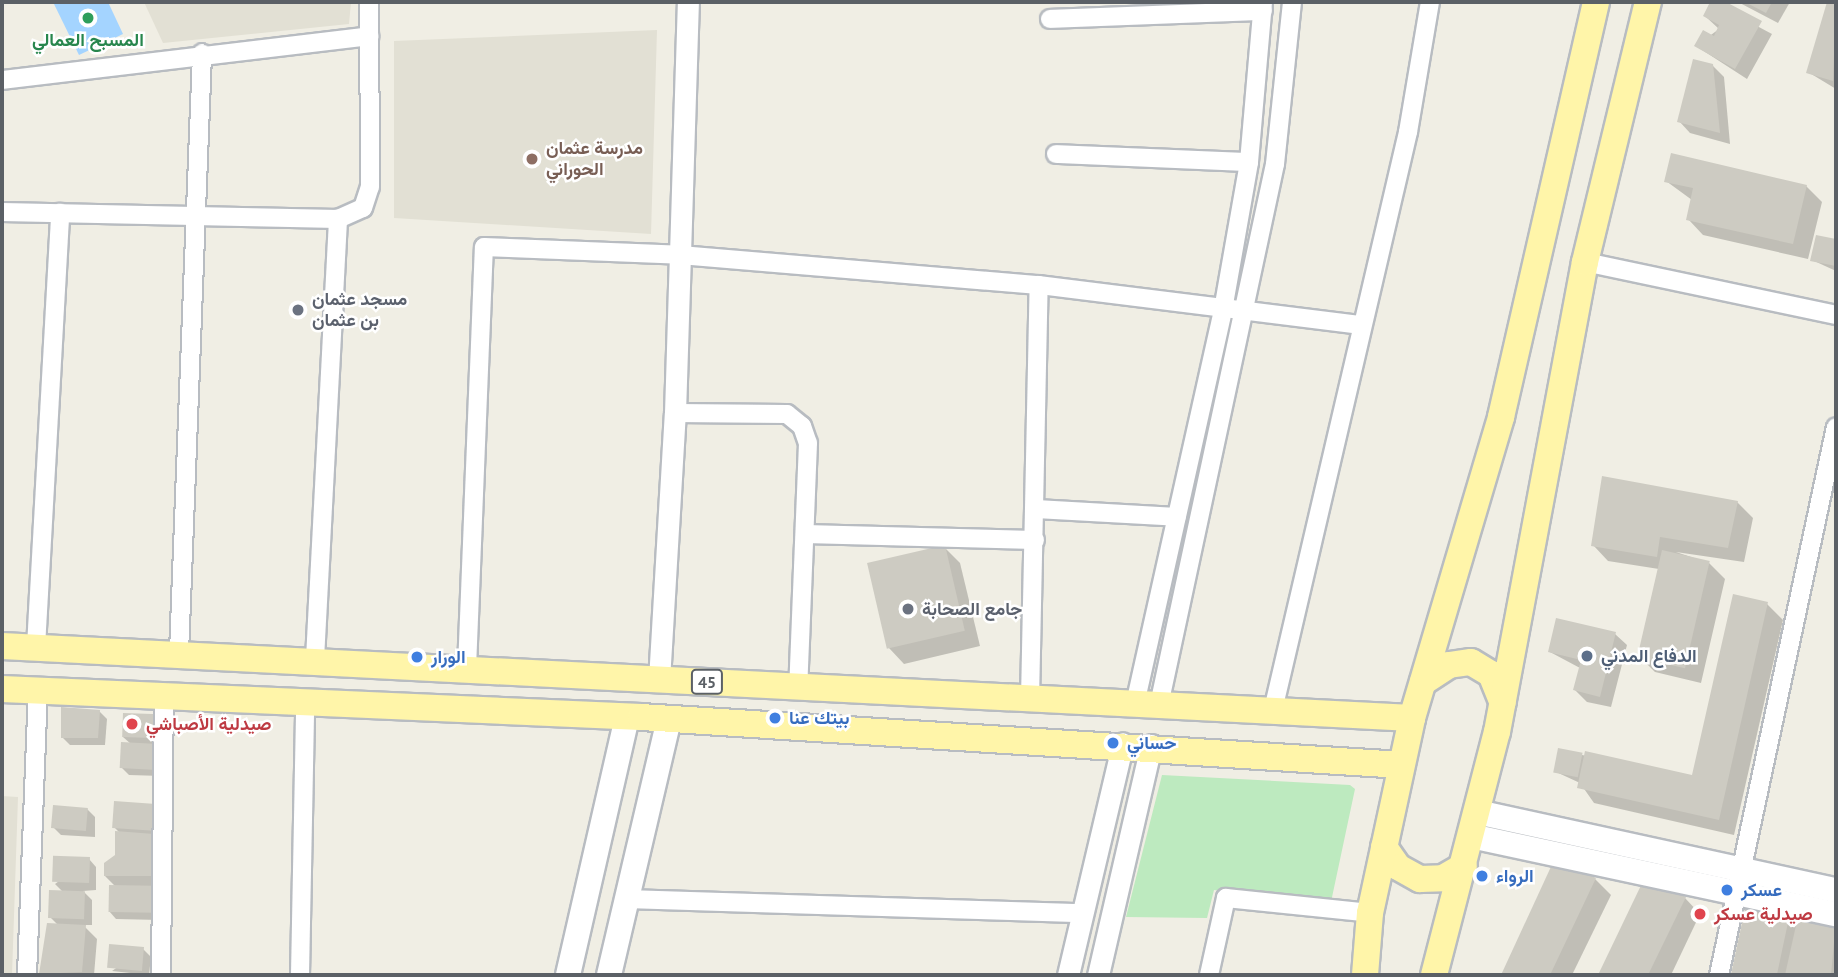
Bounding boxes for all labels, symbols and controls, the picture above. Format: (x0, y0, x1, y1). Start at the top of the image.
marker: المسبح العمالي (80, 10, 96, 26)
place label: المسبح العمالي (32, 29, 144, 51)
place label: مدرسة عثمان الحوراني (546, 138, 643, 180)
marker: مدرسة عثمان الحوراني (524, 151, 540, 167)
place label: مسجد عثمان بن عثمان (312, 289, 407, 332)
marker: مسجد عثمان بن عثمان (290, 302, 306, 318)
place label: جامع الصحابة (922, 598, 1022, 620)
marker: جامع الصحابة (900, 601, 916, 617)
place label: الدفاع المدني (1601, 645, 1697, 667)
place label: الورار (431, 646, 466, 668)
marker: الدفاع المدني (1579, 648, 1595, 664)
marker: الورار (409, 649, 425, 665)
road number: 45 (690, 670, 724, 694)
place label: بيتك عنا (789, 707, 850, 729)
marker: بيتك عنا (767, 710, 783, 726)
place label: صيدلية الأصباشي (146, 713, 272, 735)
marker: صيدلية الأصباشي (124, 716, 140, 732)
place label: حساني (1127, 732, 1177, 754)
marker: حساني (1105, 735, 1121, 751)
place label: الرواء (1496, 865, 1534, 887)
marker: الرواء (1474, 868, 1490, 884)
place label: عسكر (1741, 879, 1782, 901)
marker: عسكر (1719, 882, 1735, 898)
place label: صيدلية عسكر (1714, 903, 1813, 925)
marker: صيدلية عسكر (1692, 906, 1708, 922)

